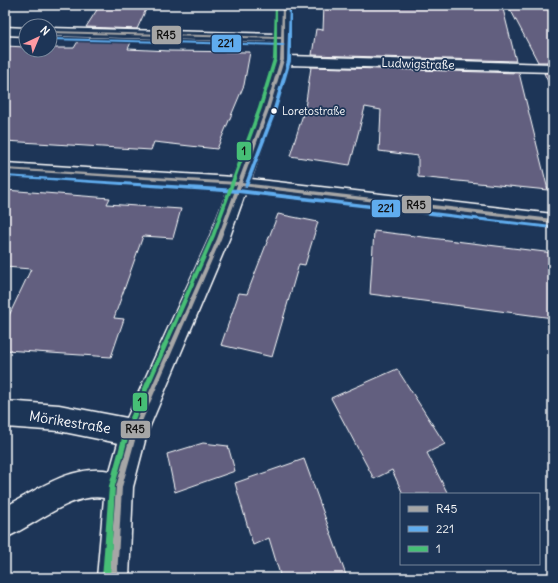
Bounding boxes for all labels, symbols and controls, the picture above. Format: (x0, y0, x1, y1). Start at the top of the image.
north arrow (18, 18, 58, 58)
text: N (37, 23, 53, 38)
line badge: R45 (151, 25, 182, 45)
text: R45 (156, 28, 176, 42)
line badge: 221 (211, 34, 242, 53)
text: 221 (218, 36, 234, 50)
street label: Ludwigstraße (381, 55, 455, 72)
place label: Loretostraße (282, 104, 345, 118)
marker: Loretostraße (269, 106, 279, 116)
line badge: 1 (236, 141, 252, 161)
text: 1 (242, 144, 246, 158)
line badge: R45 (401, 195, 432, 214)
text: R45 (406, 198, 426, 212)
line badge: 221 (371, 199, 401, 218)
text: 221 (378, 201, 394, 215)
line badge: 1 (132, 392, 148, 412)
text: 1 (138, 395, 142, 409)
street label: Mörikestraße (28, 407, 112, 437)
line badge: R45 (120, 420, 151, 439)
text: R45 (125, 422, 145, 436)
legend (400, 493, 540, 565)
text: R45 (436, 501, 457, 516)
text: 221 (436, 521, 454, 536)
text: 1 (436, 541, 441, 556)

